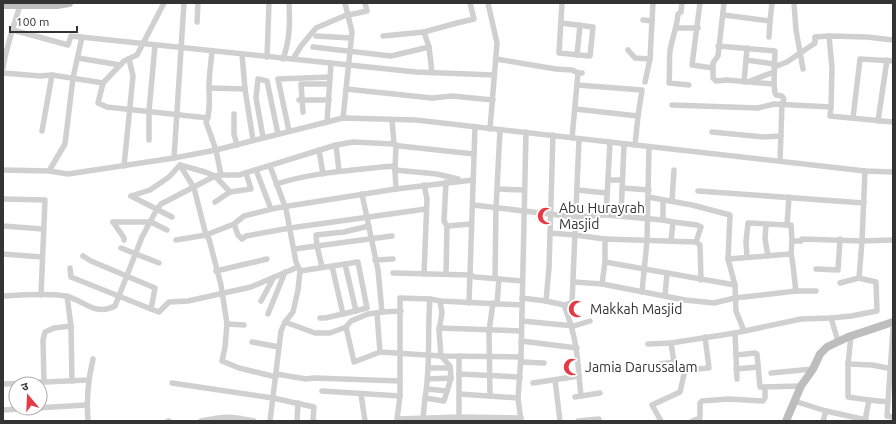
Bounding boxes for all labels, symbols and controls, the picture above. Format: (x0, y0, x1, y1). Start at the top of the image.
scale bar (10, 8, 77, 34)
text: 100 m (16, 15, 49, 28)
place label: Abu Hurayrah Masjid (559, 200, 645, 232)
mosque icon: Abu Hurayrah Masjid (536, 206, 556, 226)
mosque icon: Makkah Masjid (567, 299, 587, 319)
place label: Makkah Masjid (590, 301, 682, 317)
mosque icon: Jamia Darussalam (562, 357, 582, 377)
place label: Jamia Darussalam (585, 359, 698, 375)
north arrow (8, 376, 48, 416)
text: उ (20, 380, 30, 393)

